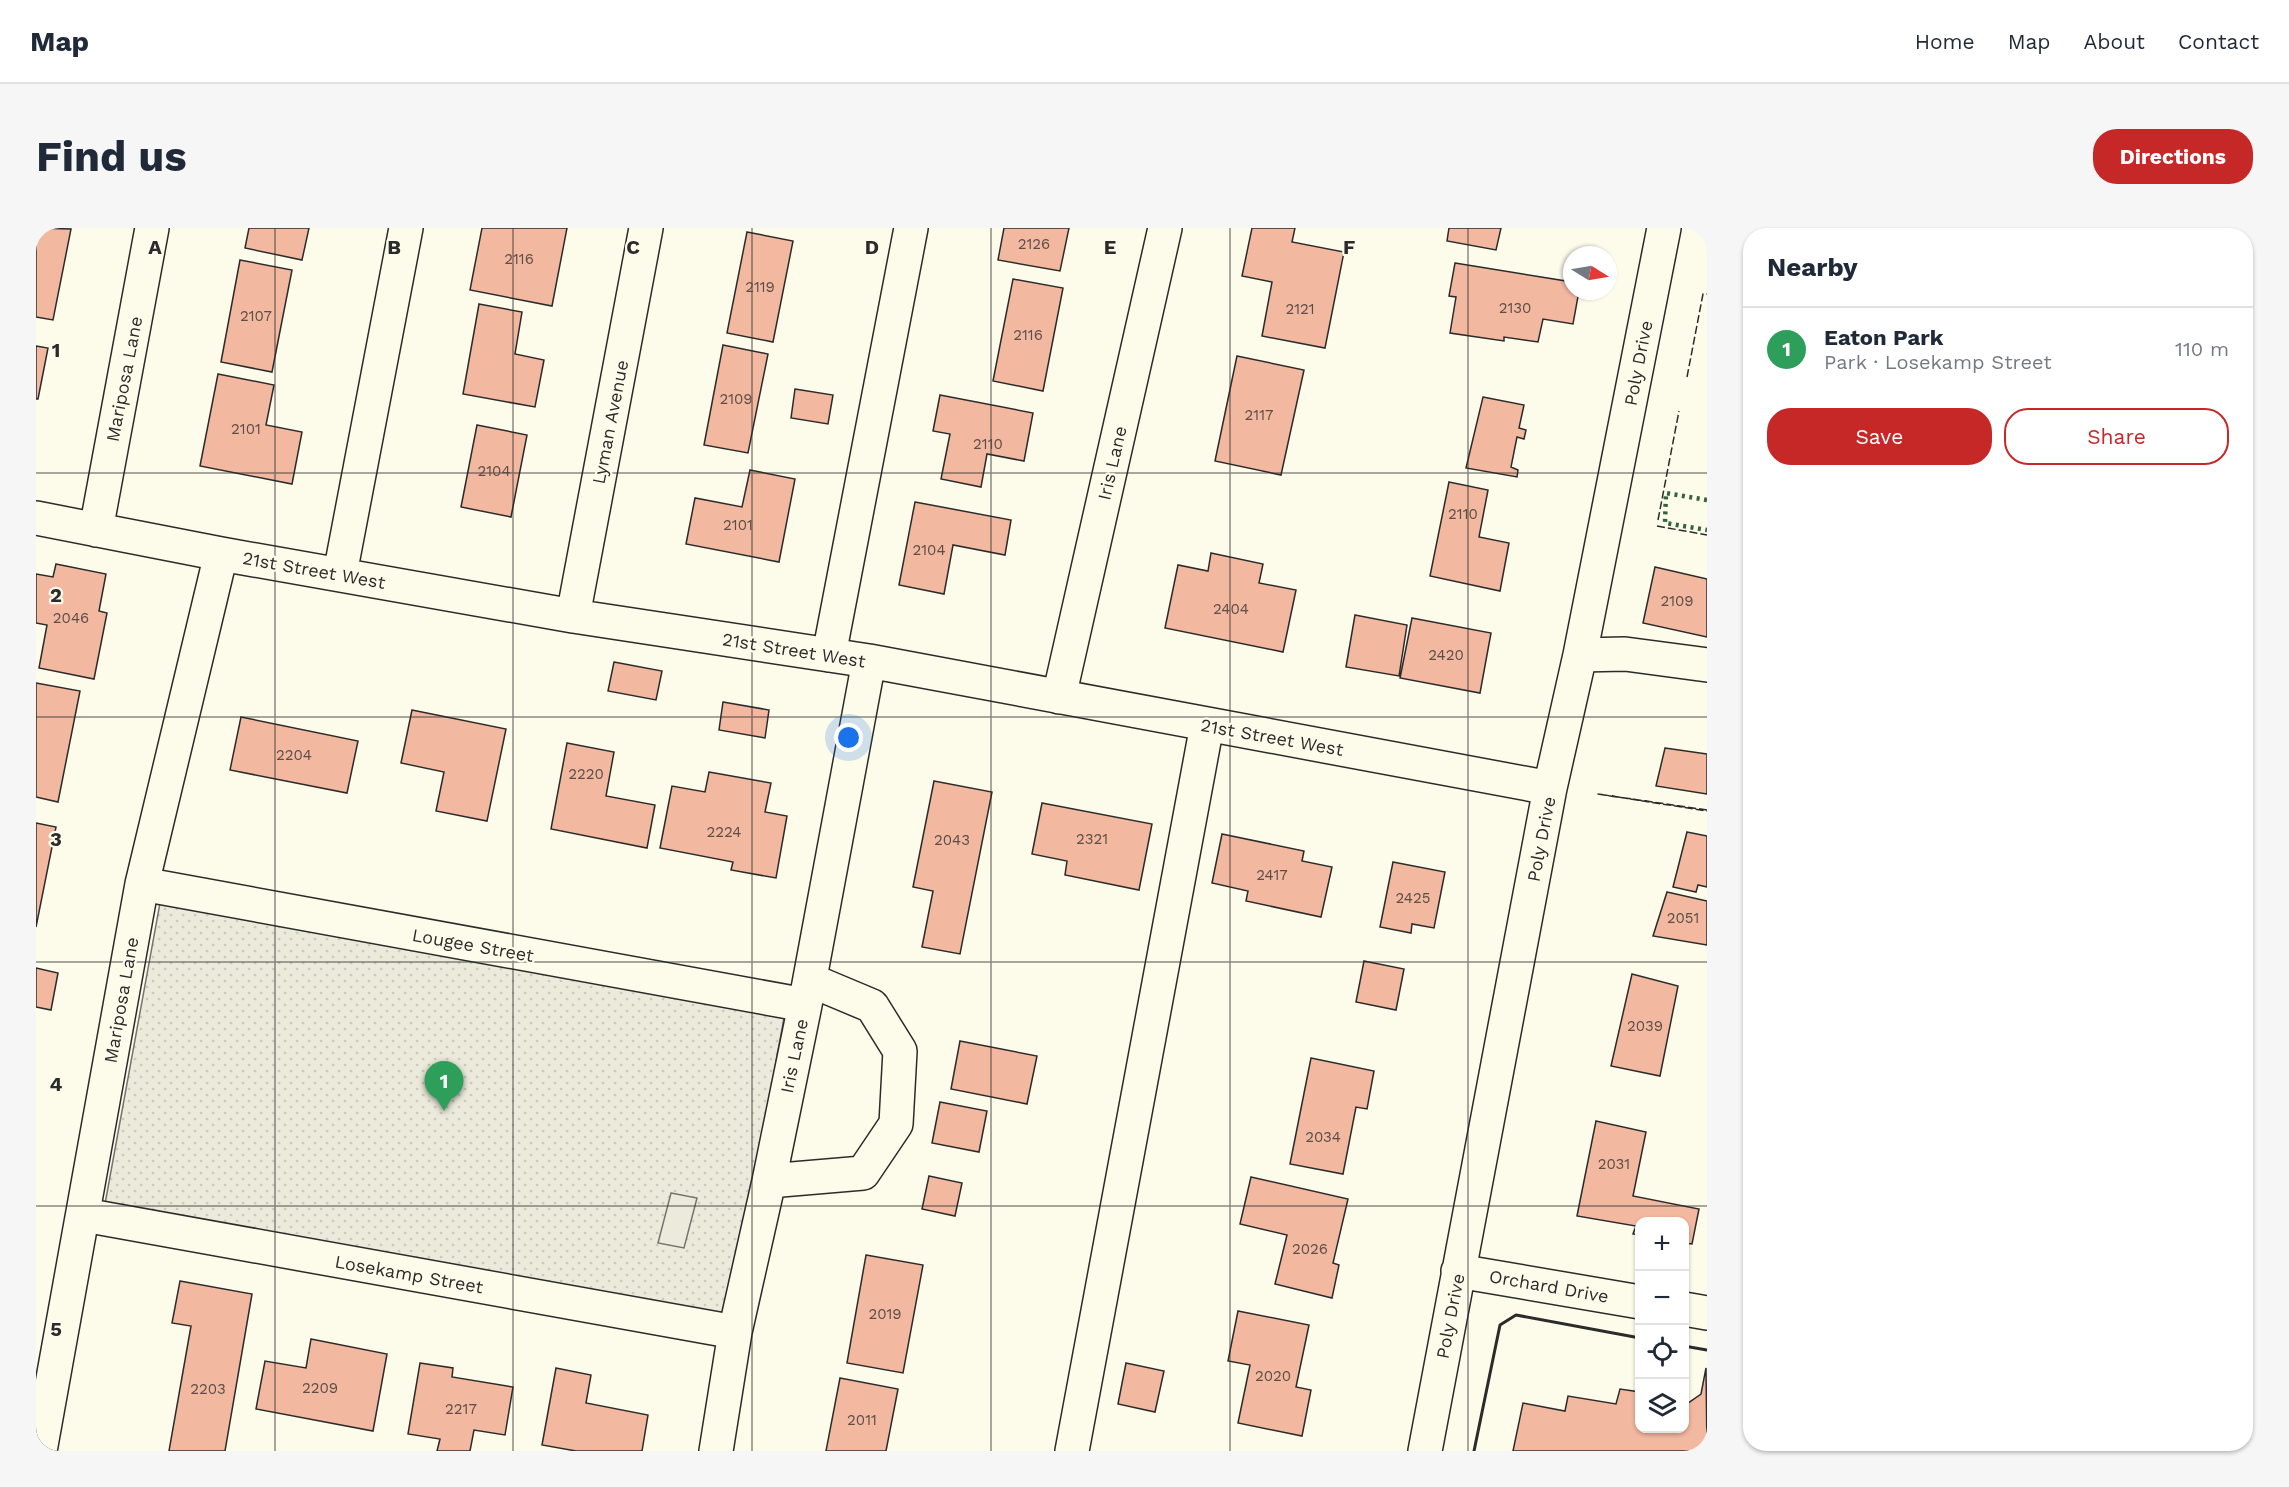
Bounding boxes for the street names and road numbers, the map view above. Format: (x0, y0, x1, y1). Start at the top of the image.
street label: Mariposa Lane (102, 314, 146, 444)
street label: Poly Drive (1619, 319, 1657, 407)
street label: Lyman Avenue (588, 358, 632, 486)
street label: Iris Lane (1093, 424, 1131, 502)
street label: 21st Street West (241, 547, 388, 593)
street label: 21st Street West (721, 628, 868, 672)
street label: 21st Street West (1199, 714, 1346, 760)
street label: Poly Drive (1522, 795, 1560, 883)
street label: Lougee Street (411, 924, 536, 966)
street label: Mariposa Lane (100, 935, 142, 1065)
street label: Iris Lane (776, 1017, 812, 1095)
street label: Losekamp Street (333, 1251, 485, 1297)
street label: Orchard Drive (1488, 1265, 1610, 1307)
street label: Poly Drive (1431, 1272, 1469, 1360)

